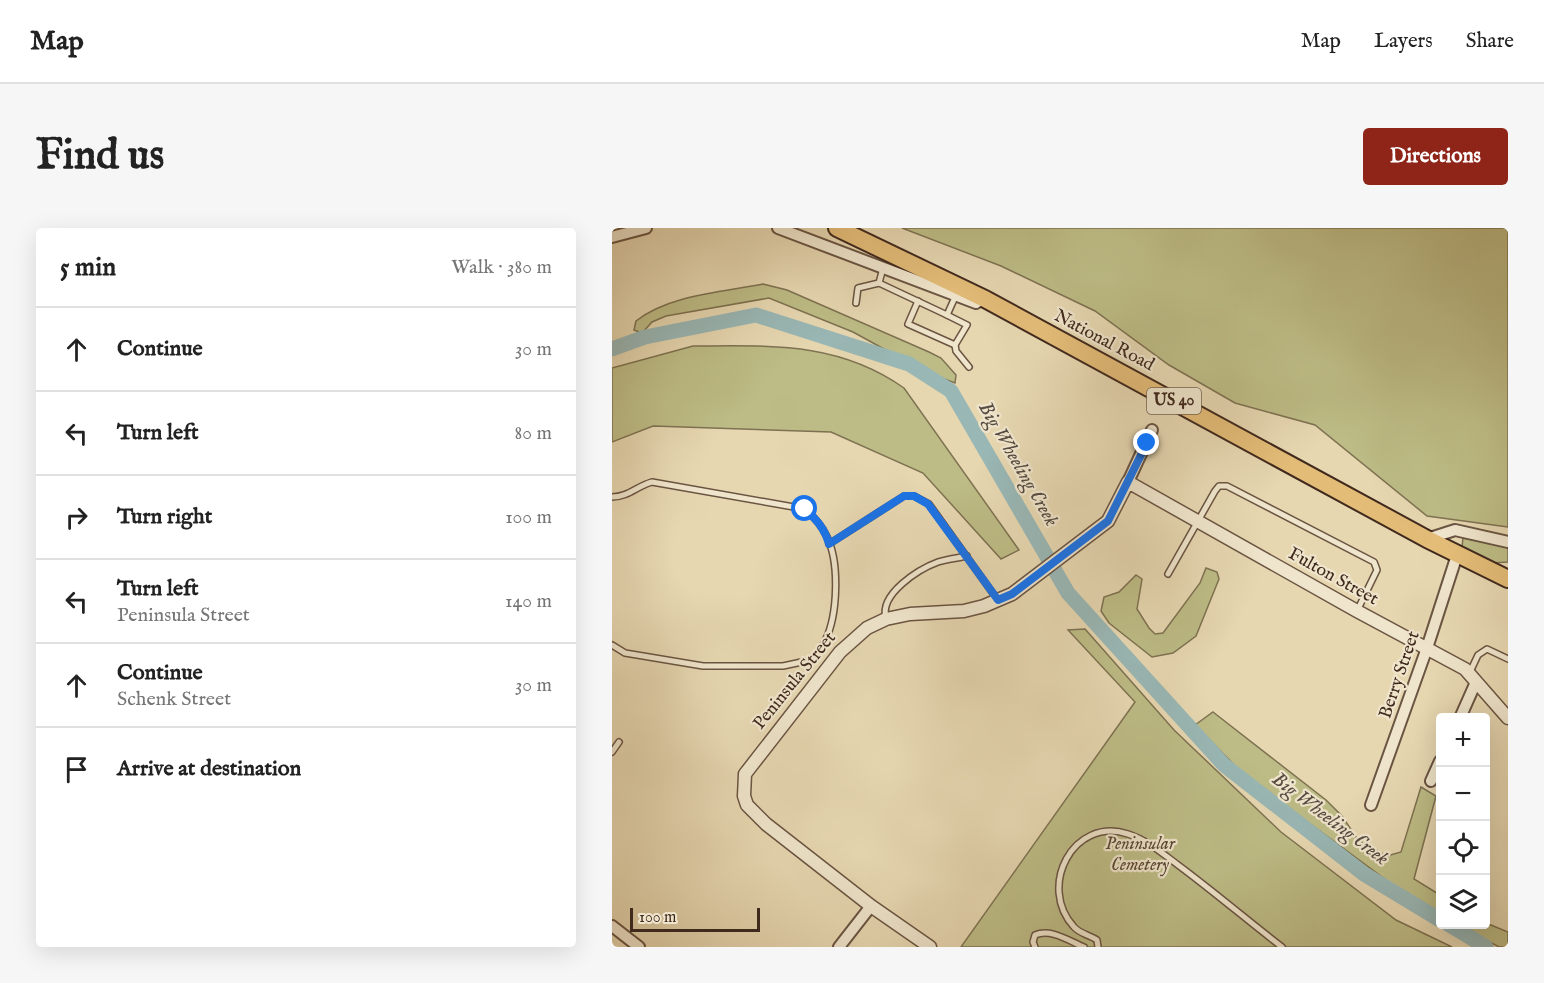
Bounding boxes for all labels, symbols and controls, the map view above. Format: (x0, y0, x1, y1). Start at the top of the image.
text: Map (30, 24, 84, 59)
text: Map (1301, 28, 1341, 55)
text: Layers (1374, 28, 1433, 55)
text: Share (1466, 28, 1514, 55)
button: Directions (1363, 128, 1508, 185)
text: Find us (36, 130, 164, 183)
text: 5 min (60, 251, 116, 284)
text: Walk · 380 m (451, 255, 552, 280)
street label: National Road (1050, 305, 1158, 377)
icon: ahead (60, 333, 93, 366)
text: Continue (117, 335, 203, 363)
text: 30 m (515, 337, 552, 362)
road number: US 40 (1147, 388, 1201, 414)
water label: Big Wheeling Creek (971, 397, 1064, 531)
icon: left (60, 417, 93, 450)
text: Turn left (117, 419, 199, 447)
text: 80 m (515, 421, 552, 446)
route end (1133, 429, 1159, 455)
route start (791, 495, 817, 521)
icon: right (60, 501, 93, 534)
text: Turn right (117, 503, 212, 531)
text: 100 m (505, 505, 552, 530)
street label: Fulton Street (1284, 543, 1382, 611)
text: Turn left (117, 575, 199, 603)
icon: left (60, 585, 93, 618)
text: 140 m (505, 589, 552, 614)
text: Peninsula Street (117, 603, 250, 628)
street label: Peninsula Street (748, 627, 842, 735)
street label: Berry Street (1374, 628, 1426, 722)
text: Continue (117, 659, 203, 687)
icon: ahead (60, 669, 93, 702)
text: 30 m (515, 673, 552, 698)
text: Schenk Street (117, 687, 231, 712)
map controls (1436, 713, 1490, 929)
button: + (1436, 713, 1490, 767)
icon: arrive (60, 753, 93, 786)
text: Arrive at destination (117, 755, 301, 783)
water label: Big Wheeling Creek (1266, 767, 1393, 872)
button: − (1436, 767, 1490, 821)
button: locate (1436, 821, 1490, 875)
park label: Peninsular Cemetery (1105, 833, 1176, 877)
button: layers (1436, 875, 1490, 929)
scale bar (630, 905, 760, 932)
text: 100 m (639, 908, 676, 928)

